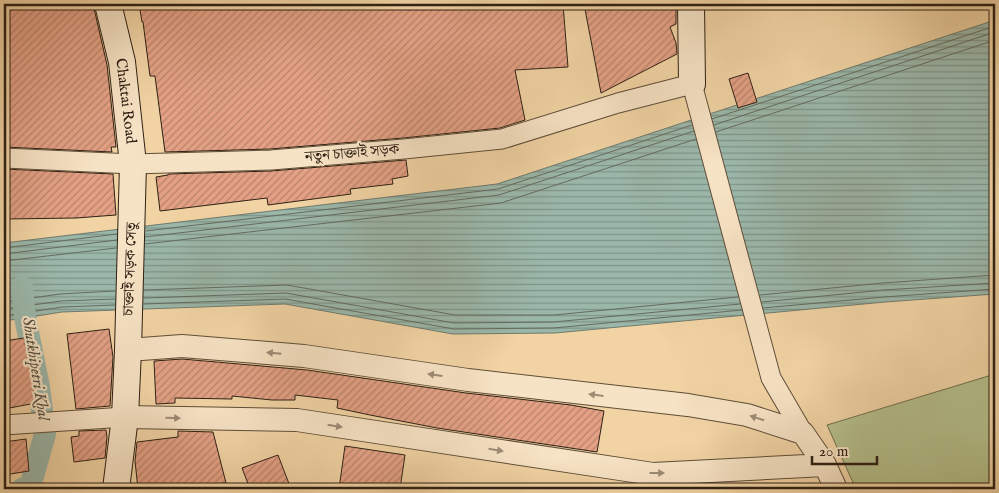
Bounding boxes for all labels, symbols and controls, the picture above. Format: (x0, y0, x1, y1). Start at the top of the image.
street label: Chaktai Road (111, 57, 141, 146)
street label: নতুন চাক্তাই সড়ক (303, 139, 400, 167)
street label: চাক্তাই সড়ক সেতু (119, 221, 141, 317)
water label: Shutkhipetri Khal (17, 316, 53, 423)
one-way arrow (266, 349, 282, 357)
one-way arrow (427, 371, 443, 379)
one-way arrow (588, 391, 604, 399)
one-way arrow (166, 414, 182, 422)
one-way arrow (749, 414, 764, 422)
one-way arrow (328, 422, 344, 430)
scale bar (812, 433, 876, 465)
text: 20 m (819, 442, 849, 461)
one-way arrow (488, 446, 504, 454)
one-way arrow (649, 469, 665, 477)

